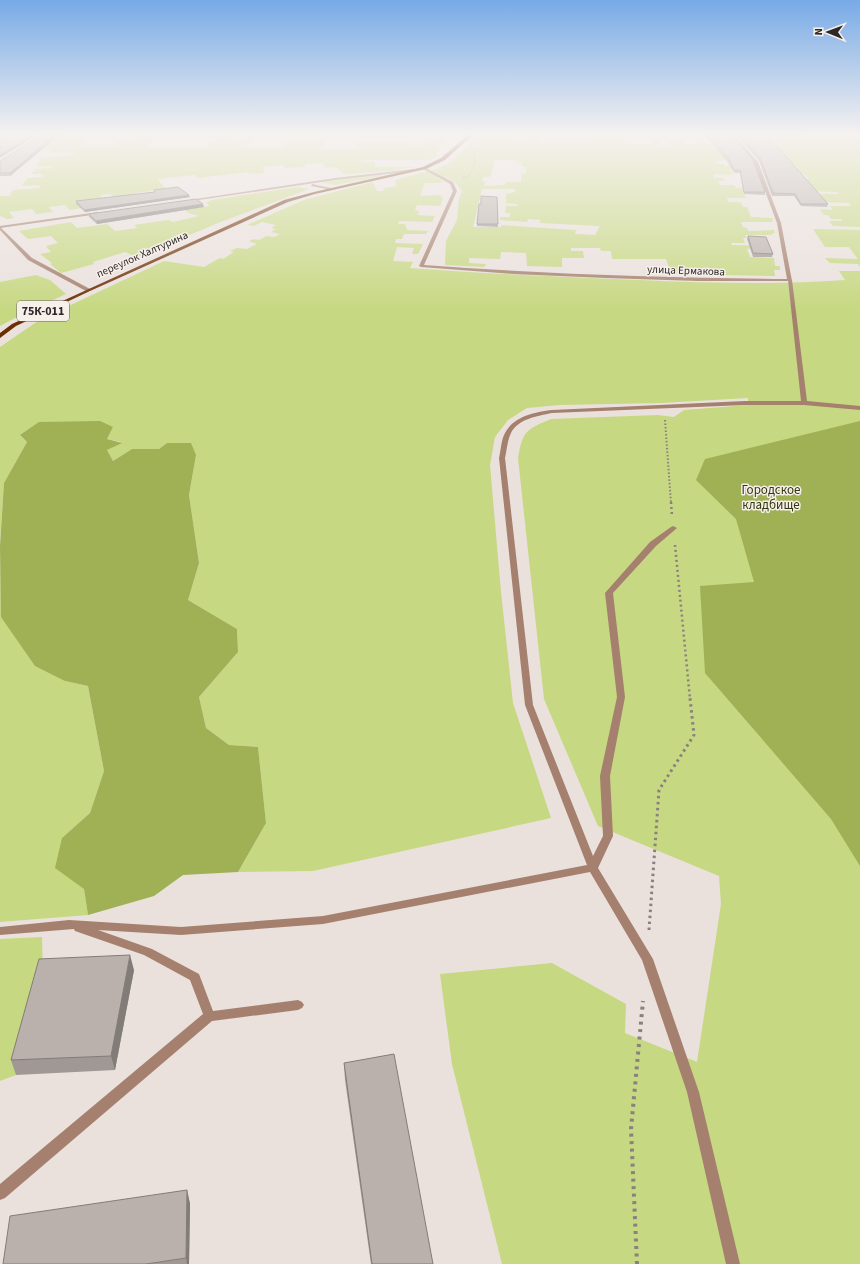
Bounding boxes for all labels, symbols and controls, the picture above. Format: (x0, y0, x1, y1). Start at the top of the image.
north arrow (808, 12, 848, 52)
text: N (811, 28, 826, 36)
street label: переулок Халтурина (94, 228, 190, 281)
street label: улица Ермакова (647, 262, 725, 279)
road number: 75К-011 (17, 301, 69, 321)
park label: Городское кладбище (742, 481, 800, 514)

